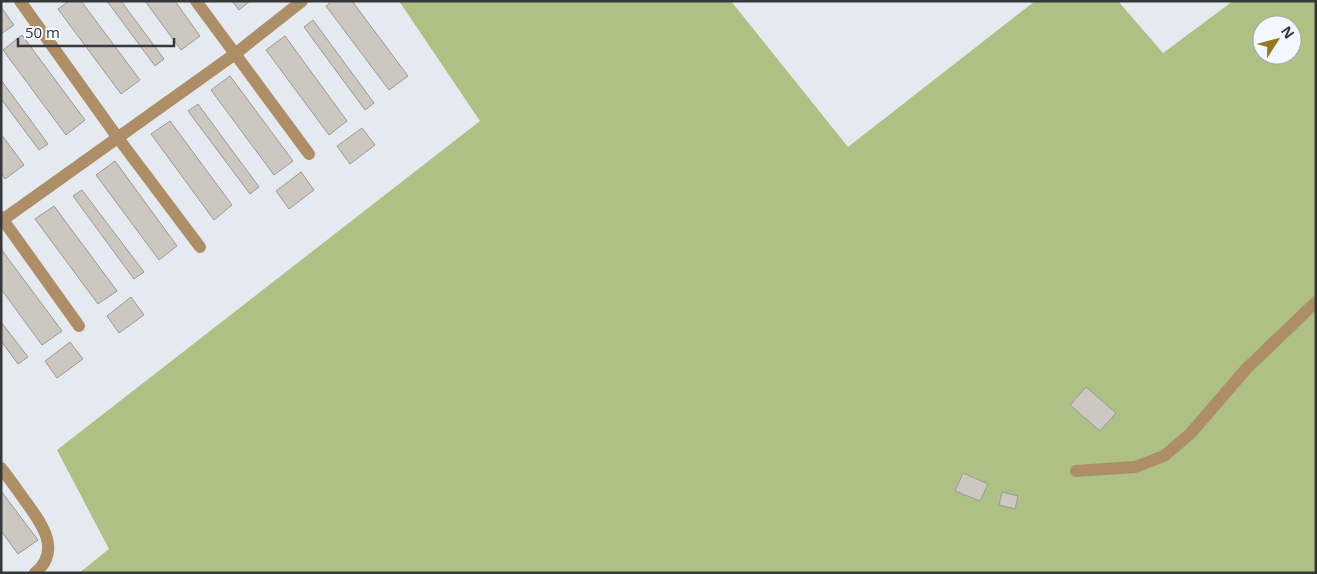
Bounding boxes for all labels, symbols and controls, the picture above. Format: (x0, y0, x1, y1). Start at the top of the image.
scale bar (18, 15, 174, 47)
north arrow (1252, 15, 1302, 65)
text: 50 m (25, 22, 60, 42)
text: N (1277, 22, 1299, 42)

